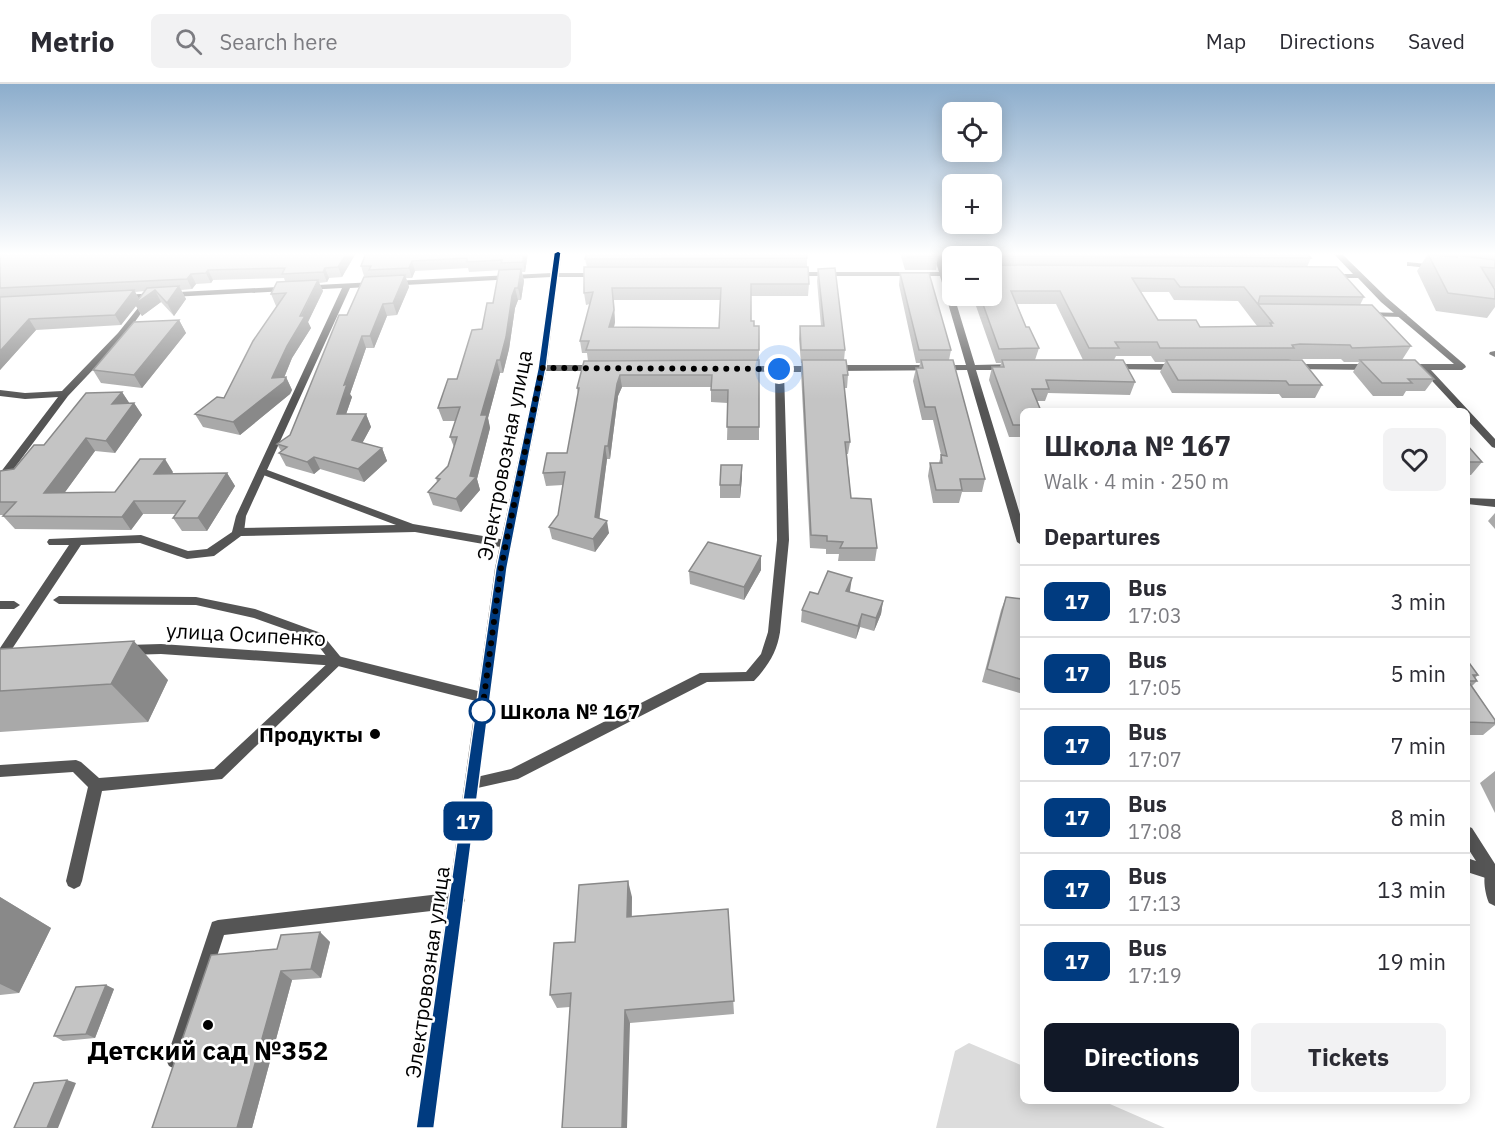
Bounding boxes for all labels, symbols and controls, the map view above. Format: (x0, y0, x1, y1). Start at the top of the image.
search box (151, 14, 571, 68)
text: Metrio (30, 23, 115, 60)
icon: search (172, 25, 205, 58)
text: Search here (220, 27, 337, 56)
text: Map (1206, 27, 1246, 55)
text: Directions (1279, 27, 1375, 55)
text: Saved (1408, 27, 1465, 55)
map controls (942, 102, 1002, 306)
button: locate (942, 102, 1002, 162)
button: + (942, 174, 1002, 234)
button: − (942, 246, 1002, 306)
street label: Электровозная улица (470, 347, 538, 563)
your location (764, 354, 794, 384)
text: Школа № 167 (1044, 427, 1231, 464)
button: heart (1383, 428, 1446, 491)
text: Walk · 4 min · 250 m (1044, 468, 1229, 495)
text: Departures (1044, 522, 1160, 551)
text: Bus (1128, 573, 1167, 602)
text: 17 (1064, 587, 1090, 615)
text: 3 min (1390, 587, 1446, 616)
text: 17:03 (1128, 602, 1182, 629)
street label: улица Осипенко (165, 616, 327, 652)
text: Bus (1128, 645, 1167, 674)
text: 17 (1064, 659, 1090, 687)
text: 5 min (1390, 659, 1446, 688)
text: 17:05 (1128, 674, 1182, 701)
place label: Школа № 167 (500, 697, 640, 725)
marker: Школа № 167 (469, 698, 495, 724)
text: Bus (1128, 717, 1167, 746)
place label: Продукты (259, 720, 363, 748)
marker: Продукты (368, 727, 382, 741)
text: 17 (1064, 731, 1090, 759)
text: 7 min (1390, 731, 1446, 760)
text: 17:07 (1128, 746, 1182, 773)
text: Bus (1128, 789, 1167, 818)
line badge: 17 (441, 802, 495, 840)
text: 17 (1064, 803, 1090, 831)
text: 8 min (1390, 803, 1446, 832)
text: 17 (455, 807, 481, 835)
text: 17:08 (1128, 818, 1182, 845)
text: Bus (1128, 861, 1167, 890)
street label: Электровозная улица (398, 864, 456, 1080)
text: 17 (1064, 875, 1090, 903)
text: 13 min (1377, 875, 1446, 904)
text: 17:13 (1128, 890, 1182, 917)
text: Bus (1128, 933, 1167, 962)
text: 17 (1064, 947, 1090, 975)
text: 19 min (1377, 947, 1446, 976)
text: 17:19 (1128, 962, 1182, 989)
marker: Детский сад №352 (201, 1018, 215, 1032)
button: Directions (1044, 1023, 1239, 1092)
button: Tickets (1251, 1023, 1446, 1092)
place label: Детский сад №352 (88, 1033, 328, 1067)

